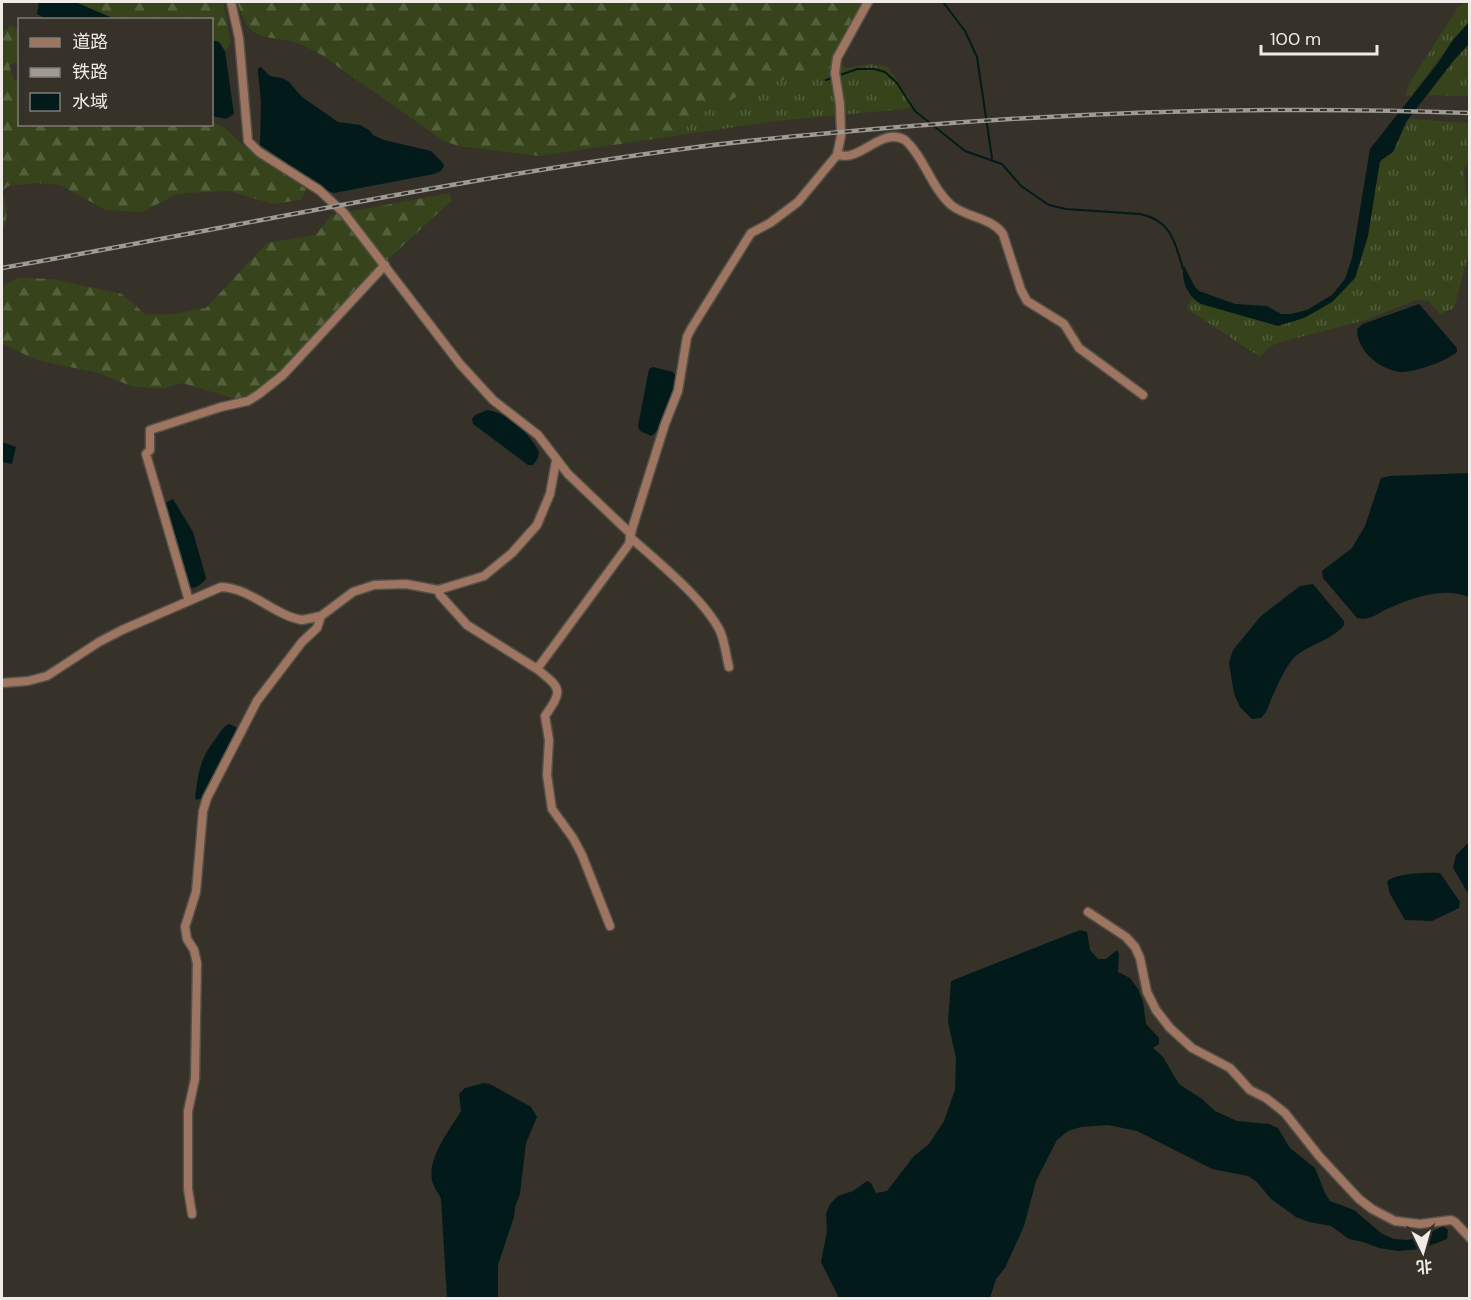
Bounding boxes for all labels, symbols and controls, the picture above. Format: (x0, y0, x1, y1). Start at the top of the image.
legend (18, 18, 213, 126)
scale bar (1261, 18, 1376, 56)
text: 100 m (1270, 27, 1321, 51)
text: 道路 (72, 30, 108, 54)
text: 铁路 (72, 60, 108, 84)
text: 水域 (72, 90, 108, 114)
north arrow (1393, 1222, 1453, 1282)
text: 北 (1415, 1255, 1433, 1278)

